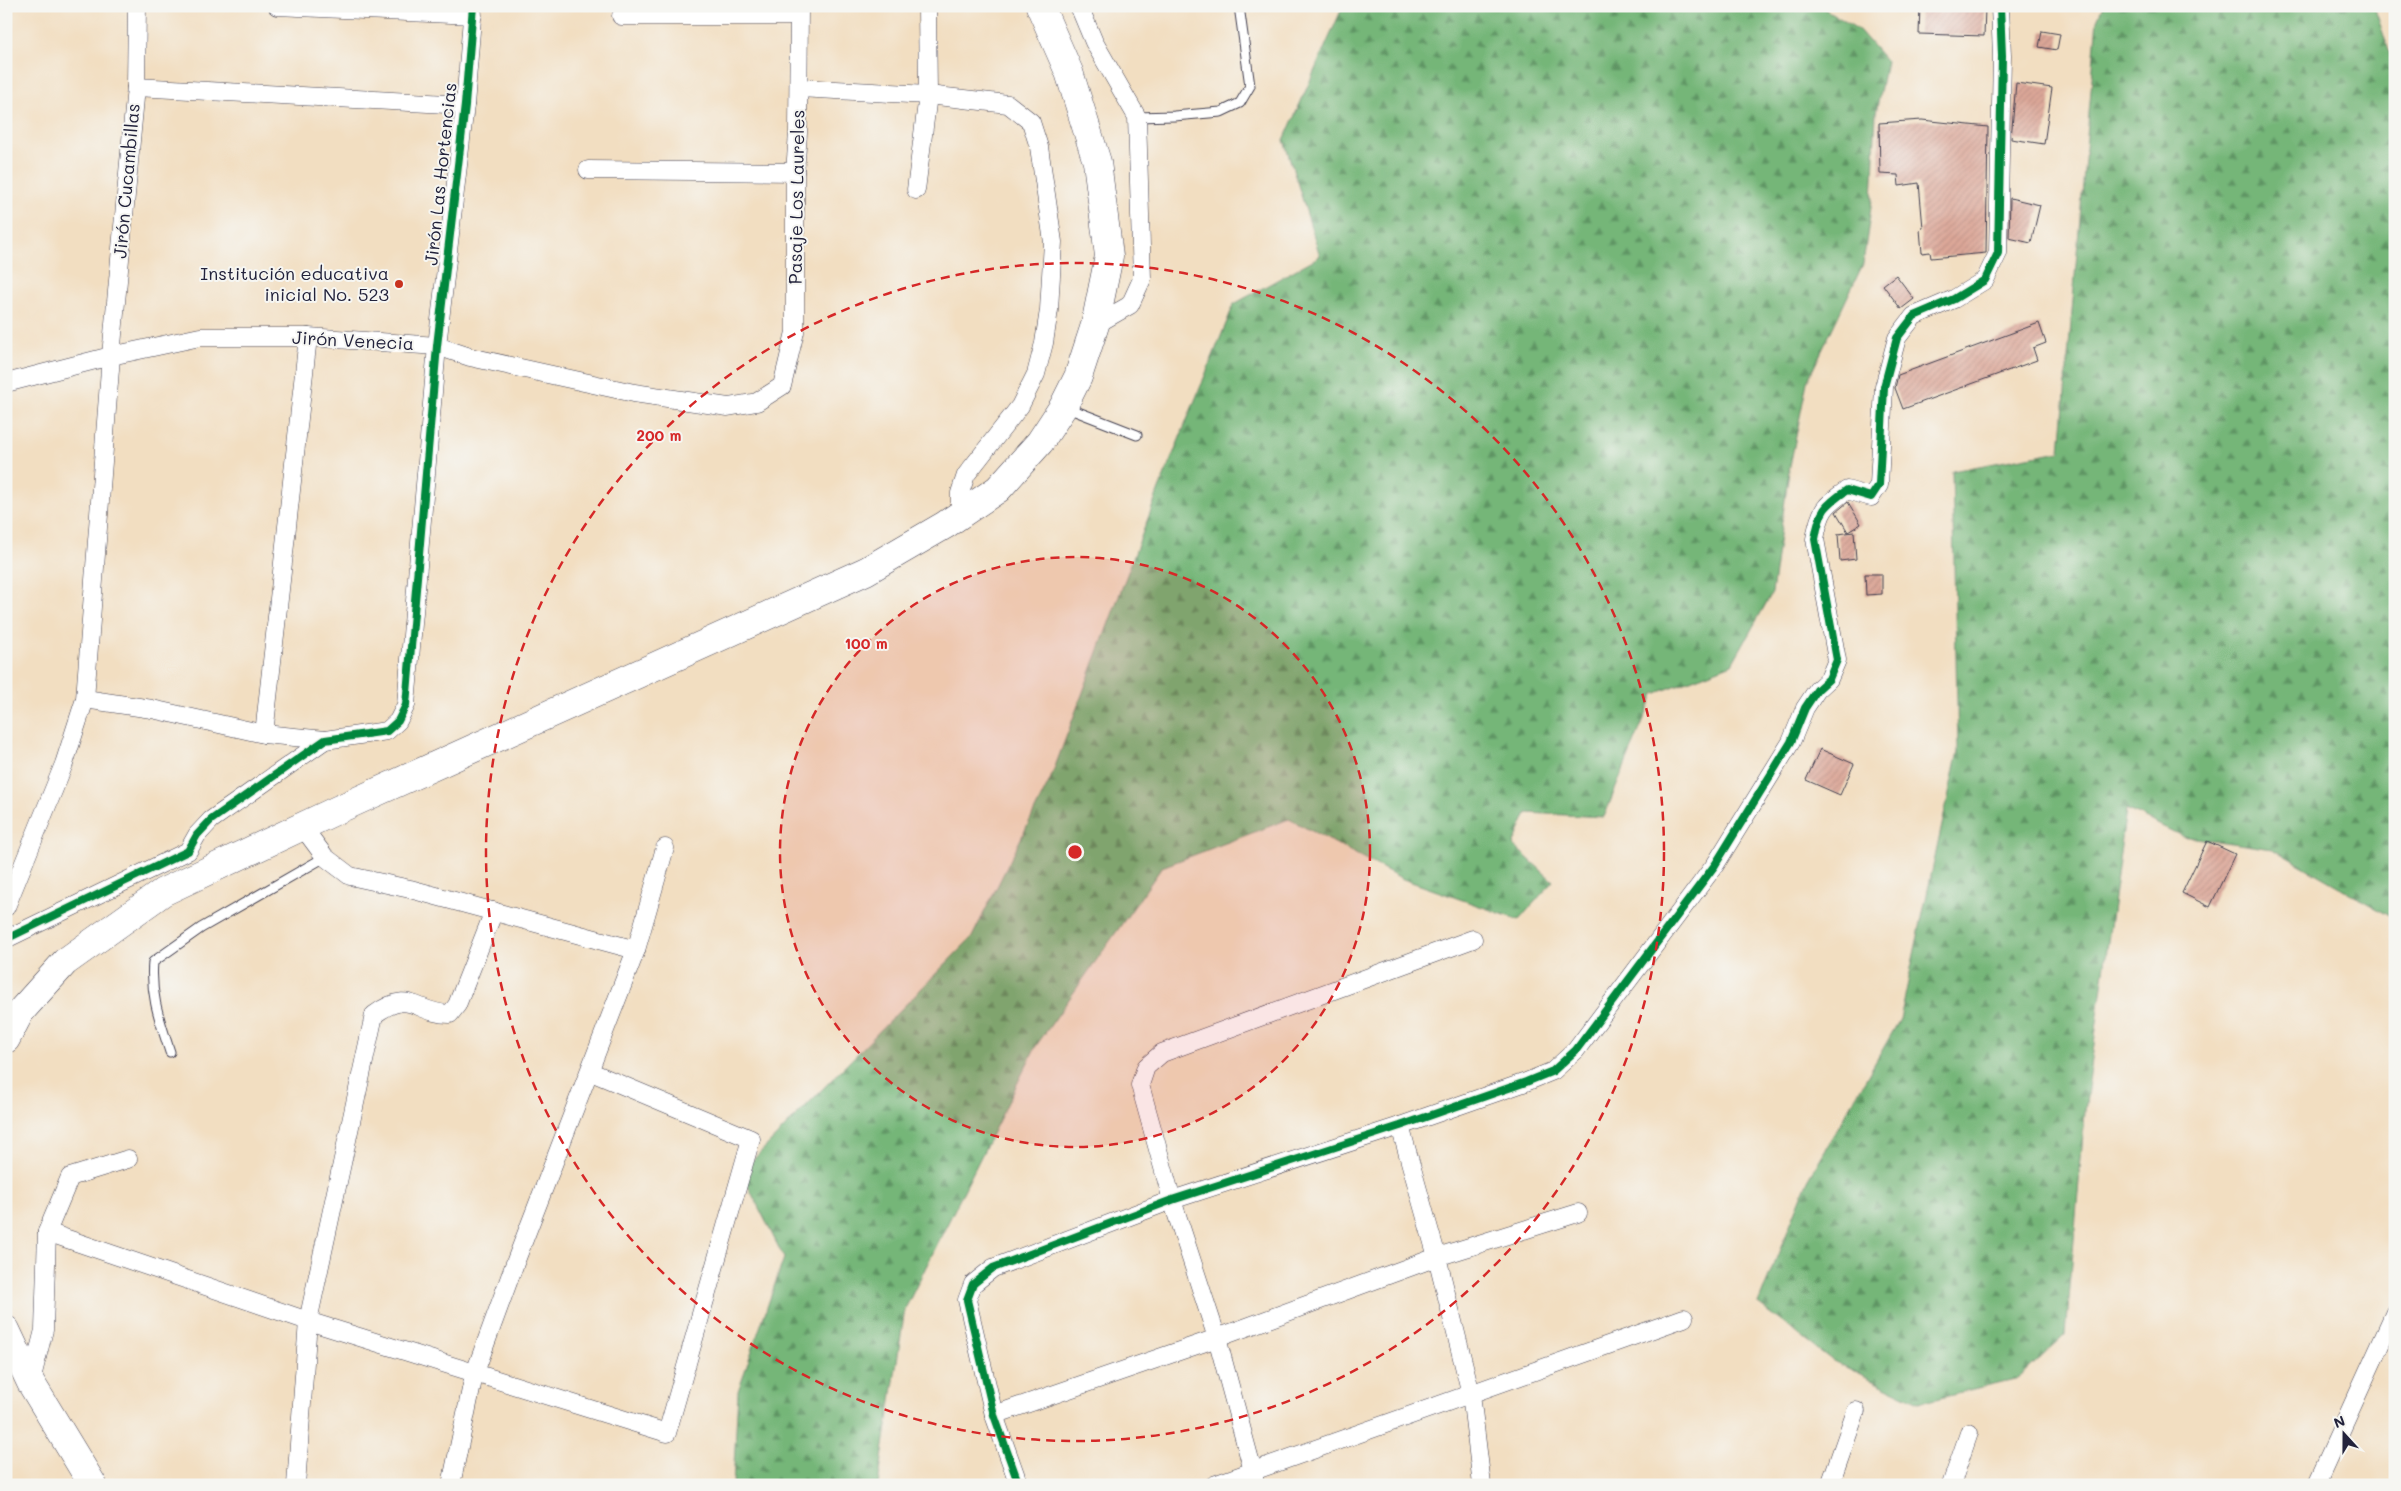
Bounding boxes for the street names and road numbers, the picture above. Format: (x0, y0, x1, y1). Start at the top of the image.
street label: Jirón Las Hortencias (418, 81, 462, 266)
street label: Jirón Cucambillas (107, 102, 145, 259)
street label: Pasaje Los Laureles (782, 109, 810, 285)
street label: Jirón Venecia (292, 325, 415, 355)

